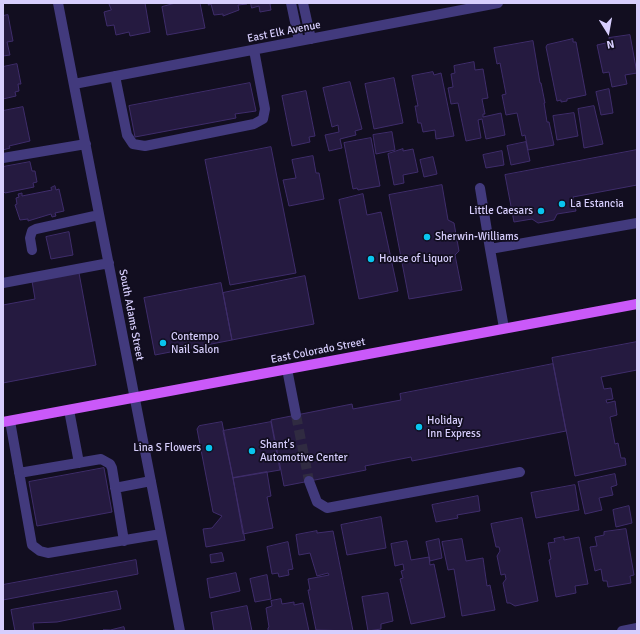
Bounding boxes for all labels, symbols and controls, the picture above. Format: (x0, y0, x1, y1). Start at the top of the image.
north arrow (588, 12, 628, 52)
street label: East Elk Avenue (246, 18, 322, 46)
text: N (605, 37, 615, 51)
place label: La Estancia (570, 197, 624, 211)
marker: La Estancia (557, 199, 567, 209)
place label: Little Caesars (469, 204, 533, 218)
marker: Little Caesars (536, 206, 546, 216)
place label: Sherwin-Williams (435, 230, 519, 244)
marker: Sherwin-Williams (422, 232, 432, 242)
place label: House of Liquor (379, 252, 453, 266)
marker: House of Liquor (366, 254, 376, 264)
street label: South Adams Street (116, 268, 146, 362)
place label: Contempo Nail Salon (171, 330, 219, 356)
street label: East Colorado Street (270, 335, 366, 367)
marker: Contempo Nail Salon (158, 338, 168, 348)
place label: Holiday Inn Express (427, 414, 481, 440)
marker: Holiday Inn Express (414, 422, 424, 432)
place label: Shant's Automotive Center (260, 438, 347, 464)
place label: Lina S Flowers (133, 441, 201, 455)
marker: Lina S Flowers (204, 443, 214, 453)
marker: Shant's Automotive Center (247, 446, 257, 456)

